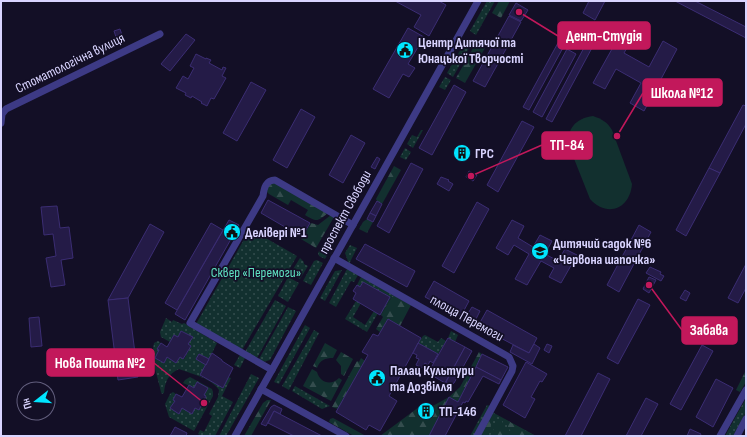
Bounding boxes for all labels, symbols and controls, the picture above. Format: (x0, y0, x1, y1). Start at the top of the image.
callout: Дент-Студія (558, 22, 650, 49)
text: Дент-Студія (566, 27, 642, 46)
street label: Стоматологічна вулиця (13, 29, 127, 97)
place label: Центр Дитячої та Юнацької Творчості (418, 34, 523, 67)
public building icon: Центр Дитячої та Юнацької Творчості (395, 40, 415, 60)
callout: Школа №12 (643, 79, 722, 106)
text: Школа №12 (651, 84, 713, 103)
callout: ТП-84 (542, 132, 592, 159)
text: ТП-84 (550, 136, 584, 155)
building icon: ГРС (452, 143, 472, 163)
place label: ГРС (475, 145, 494, 162)
street label: проспект Свободи (315, 167, 375, 257)
public building icon: Делівері №1 (222, 222, 242, 242)
place label: Делівері №1 (245, 224, 307, 241)
place label: Дитячий садок №6 «Червона шапочка» (553, 235, 655, 268)
school or university icon: Дитячий садок №6 «Червона шапочка» (530, 241, 550, 261)
park label: Сквер «Перемоги» (211, 264, 301, 281)
street label: площа Перемоги (427, 291, 507, 345)
callout: Забава (682, 317, 737, 344)
text: Забава (690, 321, 728, 340)
callout: Нова Пошта №2 (47, 349, 154, 376)
text: Нова Пошта №2 (55, 354, 145, 373)
place label: Палац Культури та Дозвілля (390, 362, 474, 395)
public building icon: Палац Культури та Дозвілля (367, 368, 387, 388)
north arrow (16, 381, 56, 421)
text: Пн (19, 397, 35, 411)
building icon: ТП-146 (416, 401, 436, 421)
place label: ТП-146 (439, 403, 477, 420)

